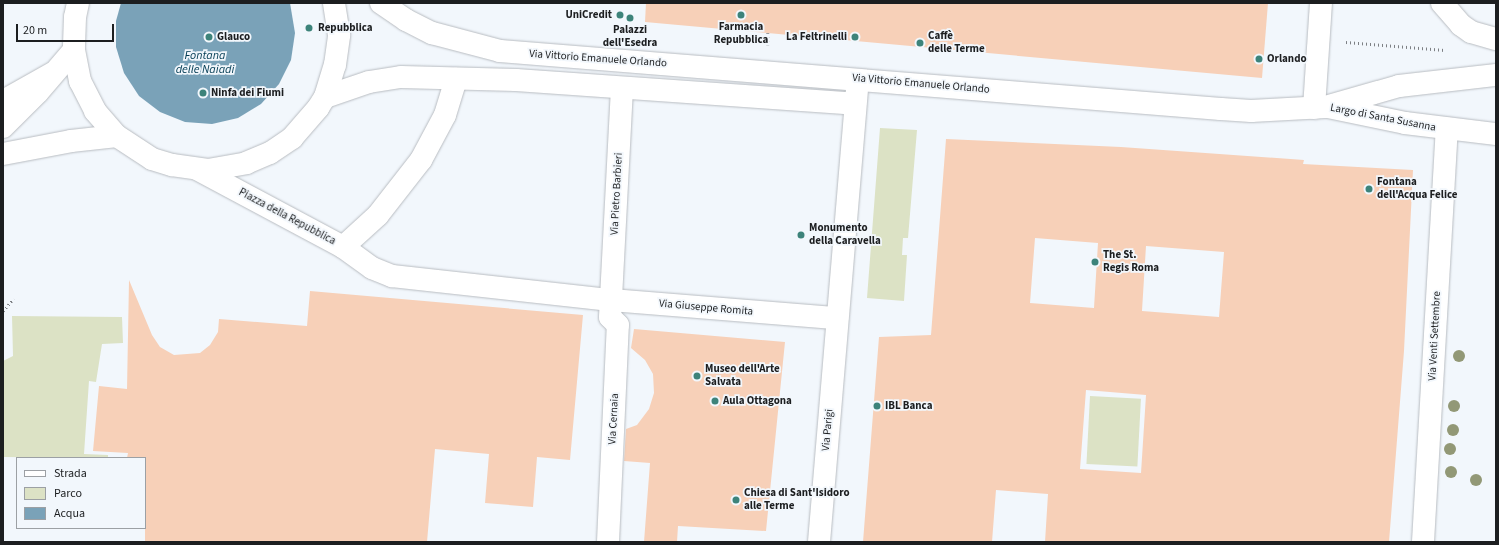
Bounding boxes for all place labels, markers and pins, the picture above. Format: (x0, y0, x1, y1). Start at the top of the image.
place label: UniCredit (565, 8, 612, 22)
marker: UniCredit (615, 10, 625, 20)
marker: Farmacia Repubblica (736, 10, 746, 20)
marker: Palazzi dell'Esedra (625, 13, 635, 23)
place label: Repubblica (318, 21, 373, 35)
place label: Farmacia Repubblica (714, 21, 768, 47)
marker: Repubblica (303, 22, 315, 34)
place label: Palazzi dell'Esedra (603, 24, 657, 50)
place label: Glauco (217, 30, 250, 44)
place label: La Feltrinelli (786, 30, 847, 44)
place label: Caffè delle Terme (928, 30, 985, 56)
marker: Glauco (204, 32, 214, 42)
marker: La Feltrinelli (850, 32, 860, 42)
marker: Caffè delle Terme (915, 38, 925, 48)
place label: Orlando (1267, 52, 1307, 66)
marker: Orlando (1254, 54, 1264, 64)
place label: Ninfa dei Fiumi (211, 86, 284, 100)
marker: Ninfa dei Fiumi (198, 88, 208, 98)
place label: Fontana dell'Acqua Felice (1377, 176, 1457, 202)
marker: Fontana dell'Acqua Felice (1364, 184, 1374, 194)
place label: Monumento della Caravella (809, 222, 881, 248)
marker: Monumento della Caravella (796, 230, 806, 240)
place label: The St. Regis Roma (1103, 249, 1159, 275)
marker: The St. Regis Roma (1090, 257, 1100, 267)
place label: Museo dell'Arte Salvata (705, 363, 780, 389)
marker: Museo dell'Arte Salvata (692, 371, 702, 381)
place label: Aula Ottagona (723, 394, 792, 408)
marker: Aula Ottagona (710, 396, 720, 406)
place label: IBL Banca (885, 399, 932, 413)
marker: IBL Banca (872, 401, 882, 411)
place label: Chiesa di Sant'Isidoro alle Terme (744, 487, 850, 513)
marker: Chiesa di Sant'Isidoro alle Terme (731, 495, 741, 505)

